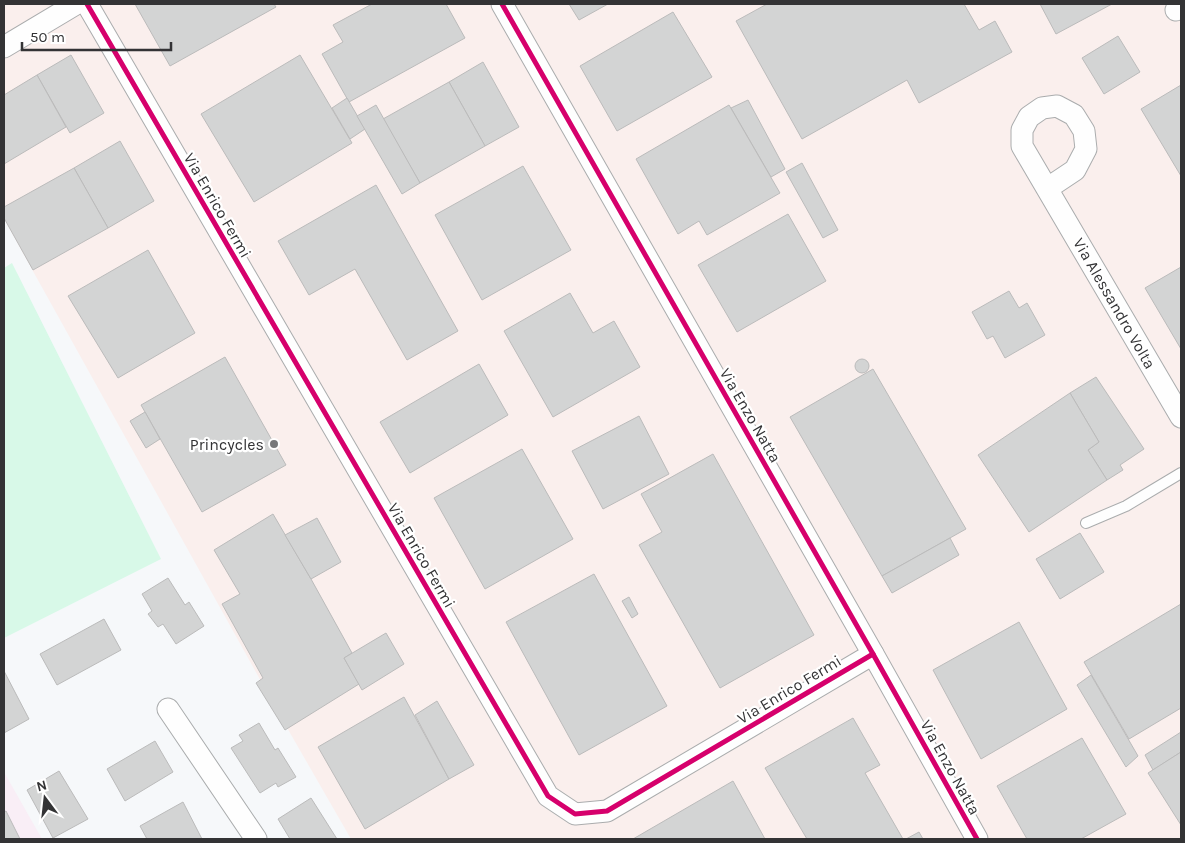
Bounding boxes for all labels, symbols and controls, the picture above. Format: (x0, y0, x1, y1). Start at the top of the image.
scale bar (22, 20, 171, 52)
text: 50 m (30, 28, 65, 46)
street label: Via Enrico Fermi (180, 149, 255, 261)
street label: Via Alessandro Volta (1069, 234, 1160, 372)
street label: Via Enzo Natta (716, 365, 785, 466)
place label: Princycles (190, 435, 264, 454)
marker: Princycles (268, 438, 280, 450)
street label: Via Enrico Fermi (384, 499, 459, 611)
street label: Via Enrico Fermi (734, 651, 845, 728)
street label: Via Enzo Natta (917, 716, 985, 818)
north arrow (20, 773, 70, 823)
text: N (35, 776, 49, 795)

